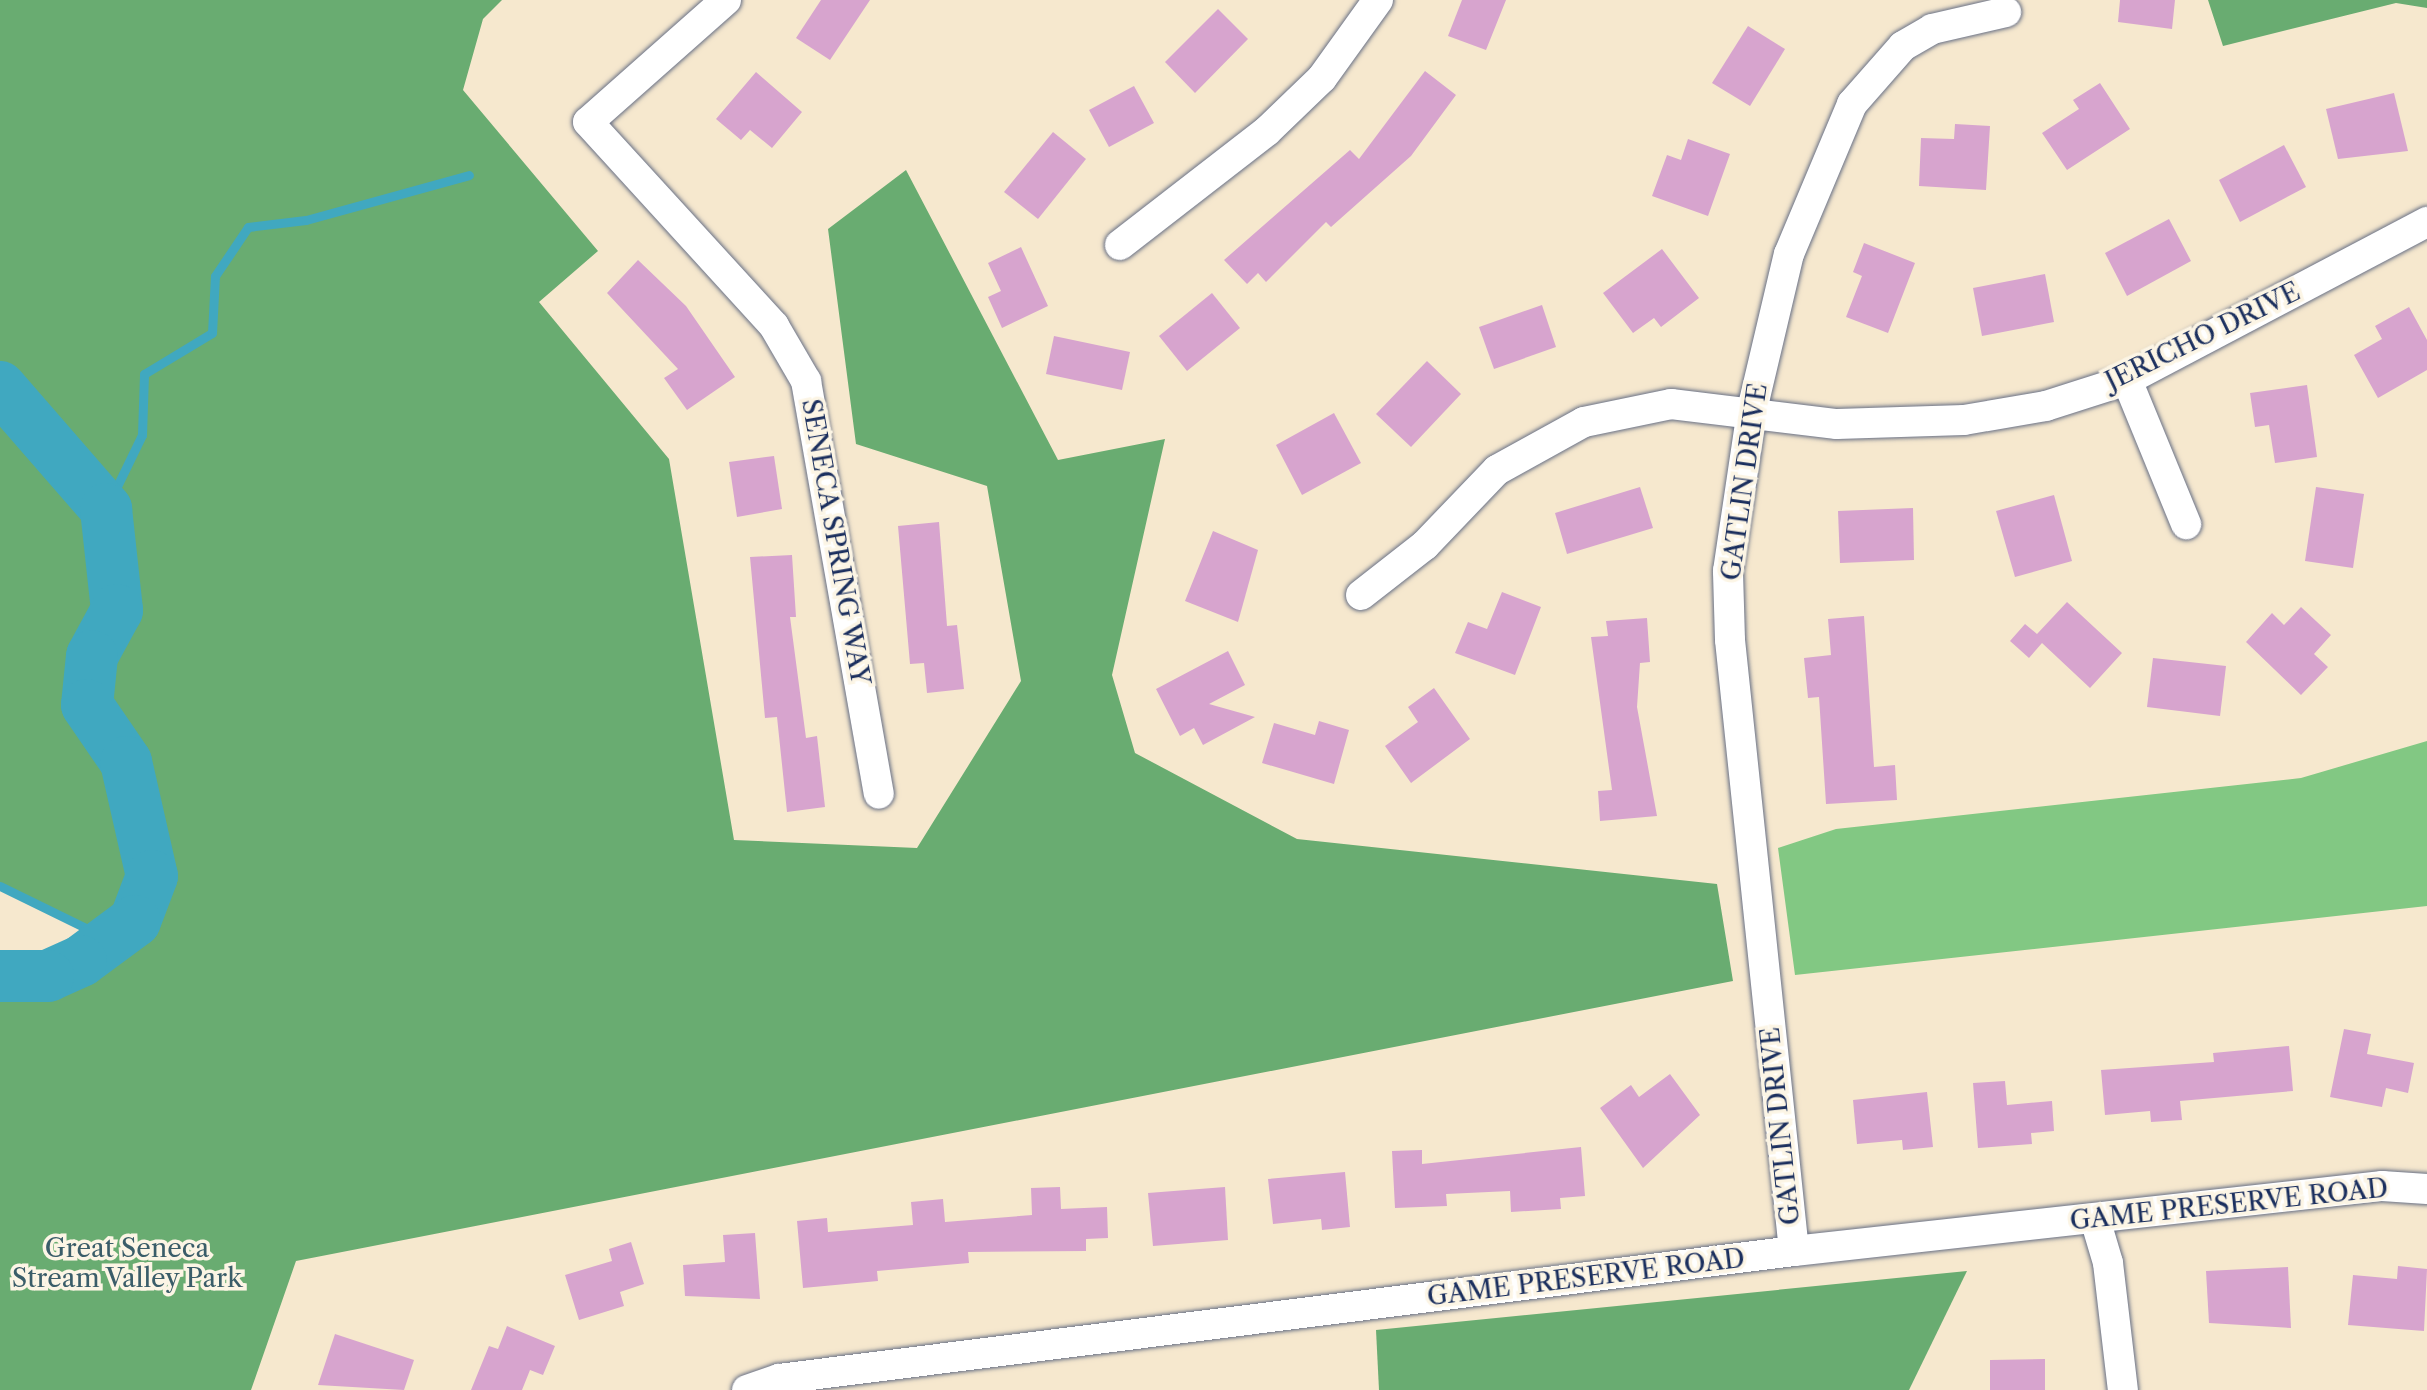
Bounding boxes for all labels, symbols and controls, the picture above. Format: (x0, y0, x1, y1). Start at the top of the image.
street label: JERICHO DRIVE (2101, 276, 2305, 398)
street label: GATLIN DRIVE (1716, 381, 1774, 583)
street label: SENECA SPRING WAY (794, 396, 876, 688)
street label: GATLIN DRIVE (1755, 1025, 1807, 1227)
street label: GAME PRESERVE ROAD (2068, 1173, 2390, 1237)
park label: Great Seneca Stream Valley Park (11, 1233, 243, 1294)
street label: GAME PRESERVE ROAD (1425, 1243, 1747, 1313)

